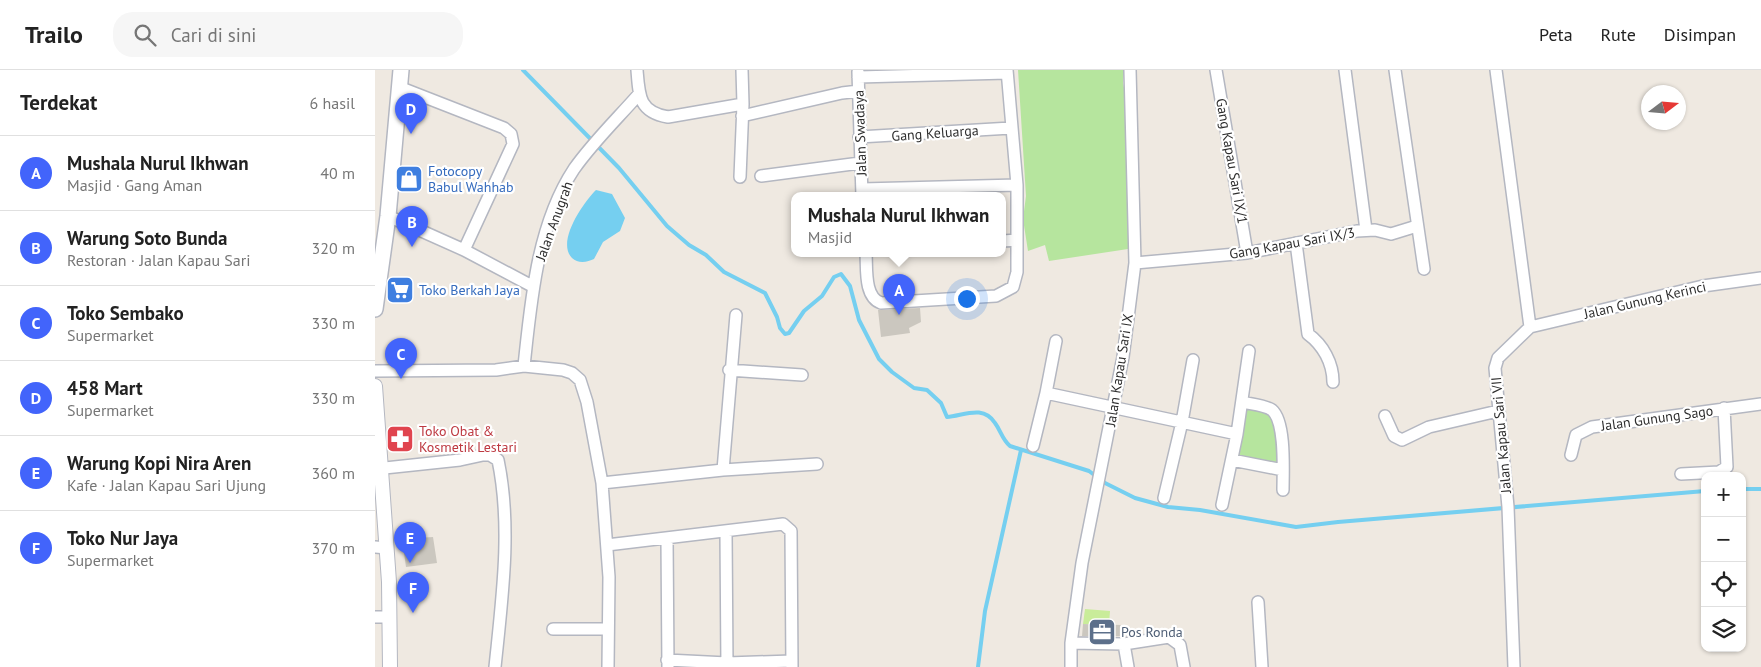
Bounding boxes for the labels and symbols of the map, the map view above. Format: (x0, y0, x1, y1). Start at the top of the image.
north arrow (1641, 85, 1686, 130)
street label: Jalan Swadaya (850, 90, 871, 177)
pin: D (395, 93, 427, 134)
street label: Gang Kapau Sari IX/1 (1212, 97, 1252, 225)
street label: Gang Keluarga (891, 121, 979, 145)
place label: Fotocopy Babul Wahhab (428, 162, 514, 196)
shop icon: Fotocopy Babul Wahhab (394, 164, 424, 194)
street label: Jalan Anugrah (531, 179, 577, 264)
pin: B (396, 206, 428, 247)
street label: Gang Kapau Sari IX/3 (1228, 223, 1356, 263)
pin: A (883, 274, 915, 315)
supermarket icon: Toko Berkah Jaya (385, 275, 415, 305)
street label: Jalan Gunung Kerinci (1581, 277, 1708, 323)
place label: Toko Berkah Jaya (419, 281, 520, 299)
your location (954, 286, 980, 312)
street label: Jalan Kapau Sari IX (1101, 312, 1137, 429)
pin: C (385, 338, 417, 379)
street label: Jalan Kapau Sari VII (1487, 376, 1515, 495)
street label: Jalan Gunung Sago (1599, 401, 1714, 435)
place label: Toko Obat & Kosmetik Lestari (419, 422, 517, 456)
pharmacy icon: Toko Obat & Kosmetik Lestari (385, 424, 415, 454)
pin: E (394, 522, 426, 563)
pin: F (397, 572, 429, 613)
office icon: Pos Ronda (1087, 617, 1117, 647)
place label: Pos Ronda (1121, 623, 1183, 641)

